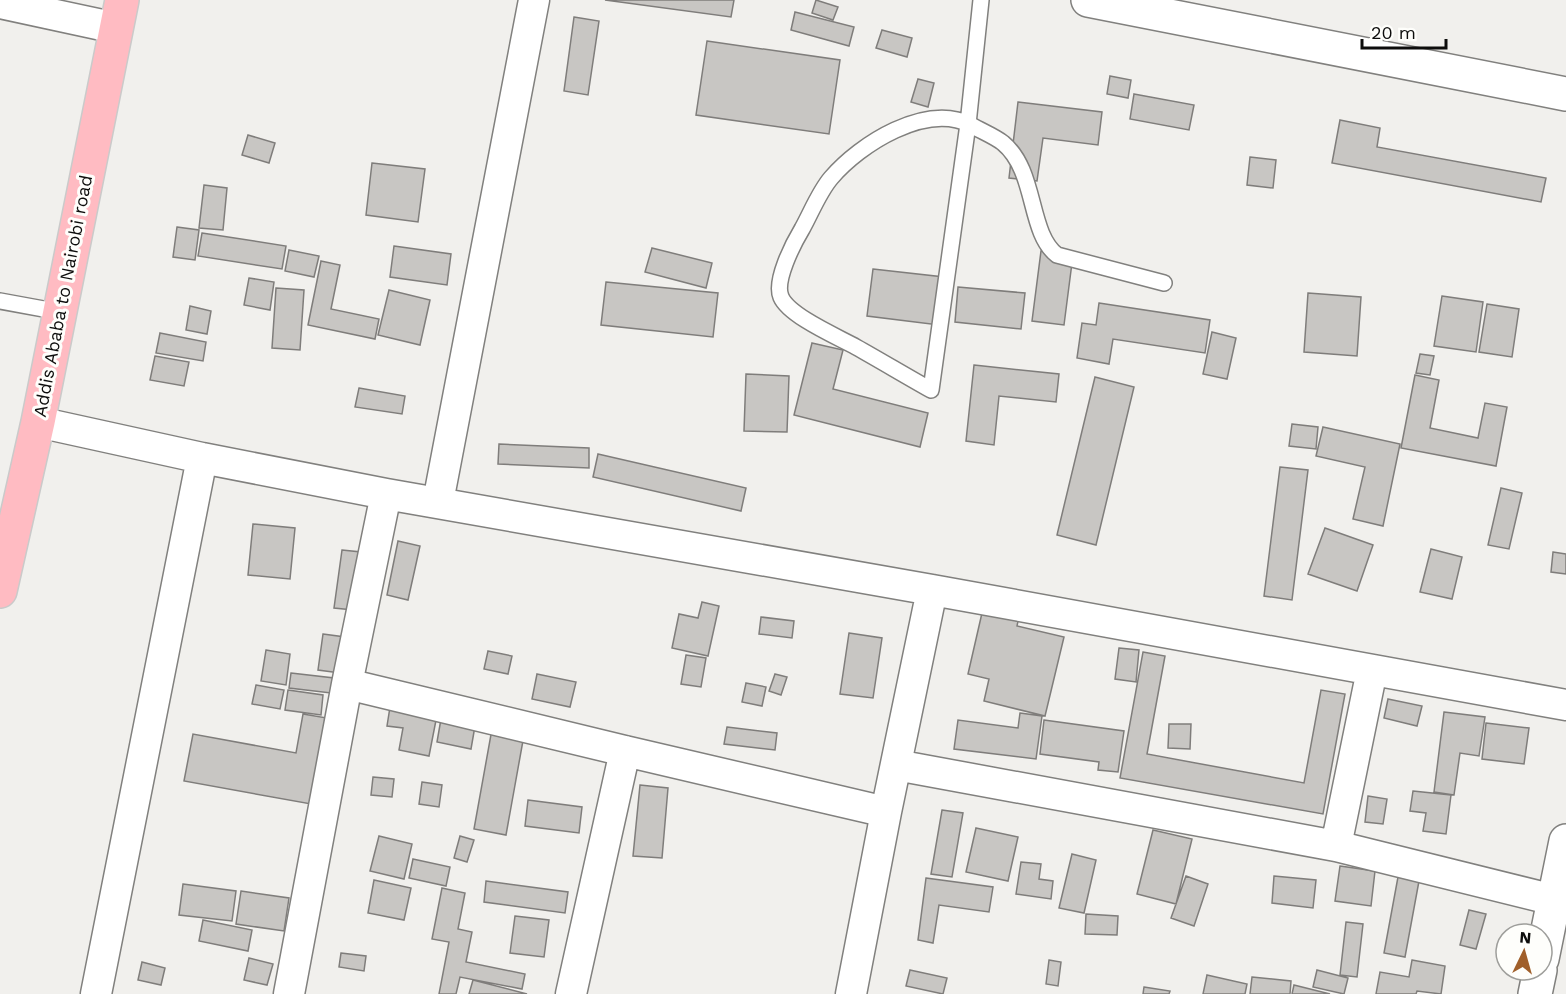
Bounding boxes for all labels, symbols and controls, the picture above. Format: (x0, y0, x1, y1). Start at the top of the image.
scale bar (1362, 12, 1446, 50)
text: 20 m (1371, 22, 1416, 43)
street label: Addis Ababa to Nairobi road (29, 173, 96, 419)
north arrow (1494, 922, 1554, 982)
text: N (1519, 928, 1532, 948)

